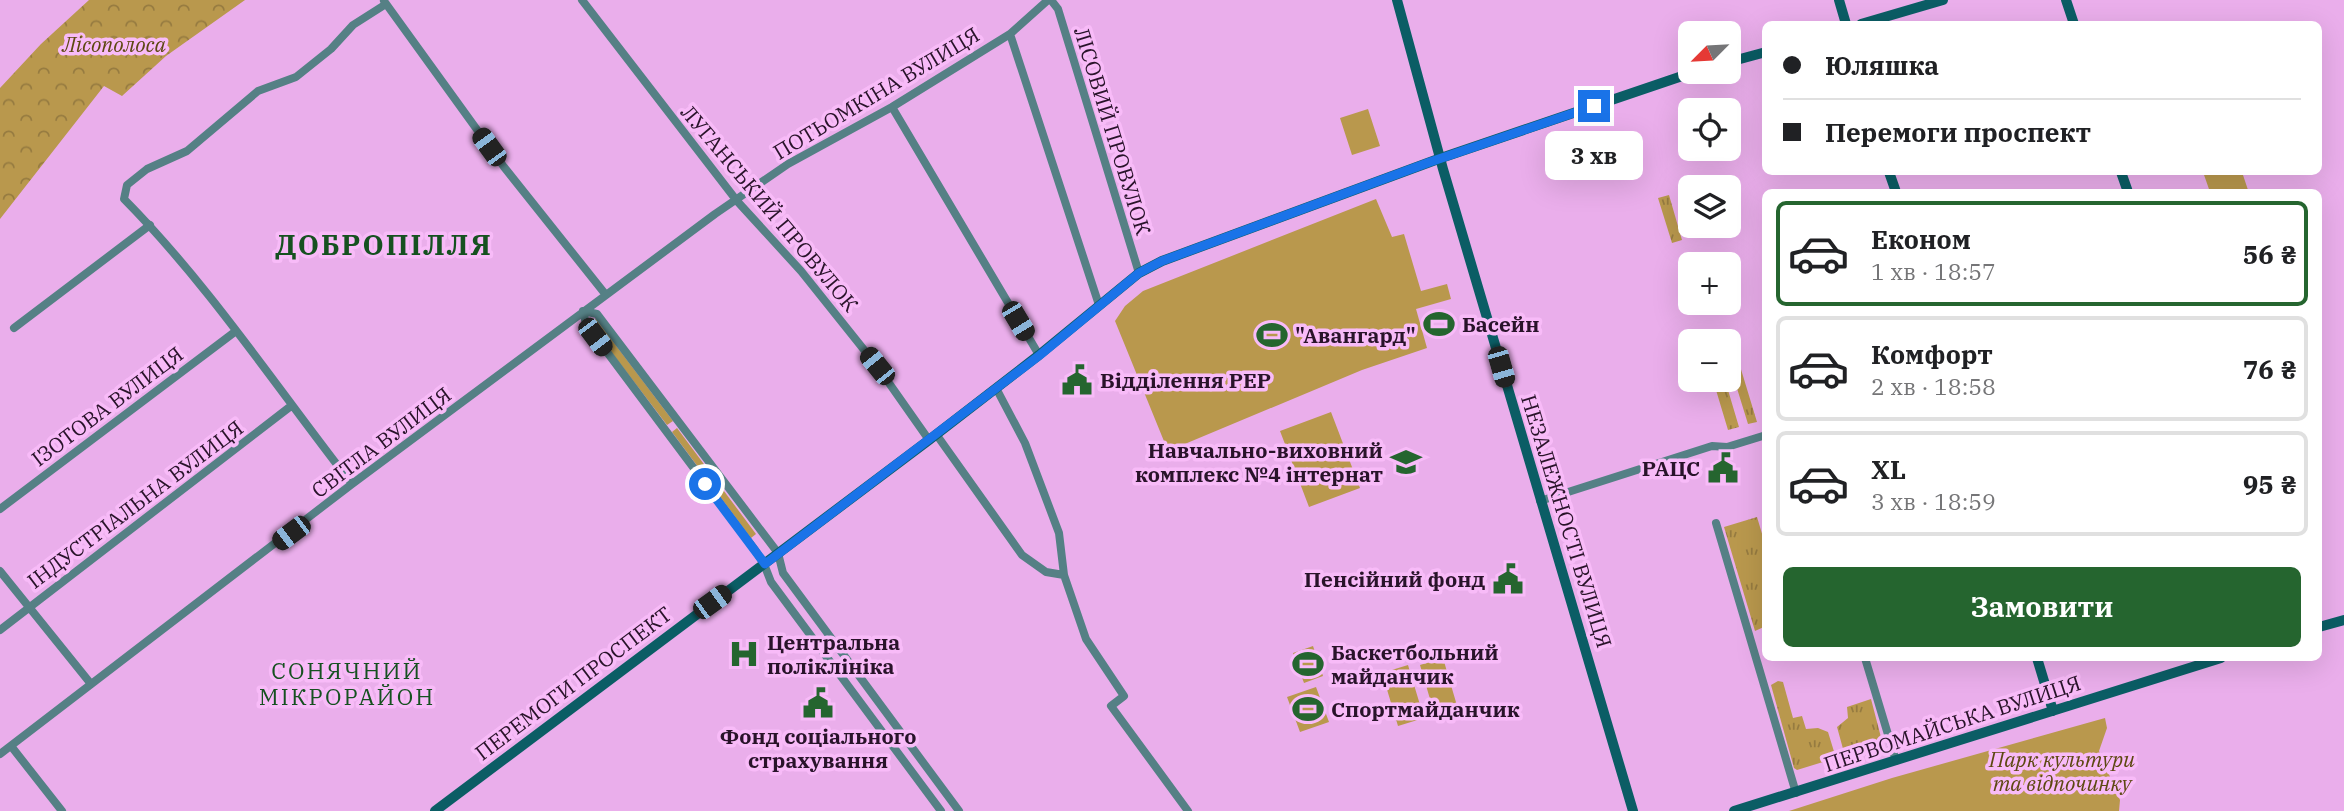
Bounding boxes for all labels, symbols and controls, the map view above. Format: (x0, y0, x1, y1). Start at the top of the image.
street label: ПОТЬОМКІНА ВУЛИЦЯ (768, 20, 984, 166)
north arrow (1678, 21, 1741, 84)
map controls (1678, 21, 1741, 392)
street label: ЛІСОВИЙ ПРОВУЛОК (1068, 24, 1158, 239)
park label: Лісополоса (61, 30, 166, 58)
text: Юляшка (1825, 48, 1939, 82)
route end (1578, 90, 1610, 122)
button: locate (1678, 98, 1741, 161)
street label: ЛУГАНСЬКИЙ ПРОВУЛОК (675, 99, 865, 318)
text: Перемоги проспект (1825, 115, 2091, 149)
car (469, 124, 510, 170)
callout: 3 хв (1545, 130, 1643, 180)
text: 3 хв (1571, 140, 1617, 170)
button: layers (1678, 175, 1741, 238)
icon: car (1787, 222, 1850, 285)
text: Економ (1871, 222, 1971, 256)
district label: ДОБРОПІЛЛЯ (275, 226, 493, 263)
text: 56 ₴ (2243, 237, 2297, 271)
button: + (1678, 252, 1741, 315)
text: 1 хв · 18:57 (1871, 256, 1996, 286)
car (999, 298, 1038, 344)
sports icon: Басейн (1422, 307, 1456, 341)
place label: Басейн (1462, 310, 1539, 338)
car (574, 314, 617, 360)
sports icon: "Авангард" (1255, 318, 1289, 352)
place label: "Авангард" (1295, 321, 1416, 349)
button: − (1678, 329, 1741, 392)
icon: car (1787, 337, 1850, 400)
text: Комфорт (1871, 337, 1993, 371)
street label: ІЗОТОВА ВУЛИЦЯ (25, 340, 189, 472)
car (856, 343, 899, 389)
car (1486, 344, 1517, 390)
text: 76 ₴ (2243, 352, 2297, 386)
public building icon: Відділення РЕР (1060, 363, 1094, 397)
place label: Відділення РЕР (1100, 366, 1271, 394)
text: 2 хв · 18:58 (1871, 371, 1996, 401)
street label: СВІТЛА ВУЛИЦЯ (306, 380, 456, 504)
street label: НЕЗАЛЕЖНОСТІ ВУЛИЦЯ (1515, 391, 1619, 651)
street label: ІНДУСТРІАЛЬНА ВУЛИЦЯ (21, 414, 249, 594)
place label: Навчально-виховний комплекс №4 інтернат (1135, 436, 1383, 488)
school or university icon: Навчально-виховний комплекс №4 інтернат (1389, 445, 1423, 479)
public building icon: РАЦС (1706, 451, 1740, 485)
icon: car (1787, 452, 1850, 515)
text: XL (1871, 452, 1906, 486)
place label: РАЦС (1642, 454, 1700, 482)
text: 95 ₴ (2243, 467, 2297, 501)
route start (689, 468, 721, 500)
text: 3 хв · 18:59 (1871, 486, 1996, 516)
car (268, 512, 315, 554)
public building icon: Пенсійний фонд (1491, 562, 1525, 596)
place label: Пенсійний фонд (1304, 565, 1485, 593)
button: Замовити (1783, 567, 2301, 647)
car (689, 581, 736, 623)
street label: ПЕРЕМОГИ ПРОСПЕКТ (469, 600, 677, 766)
place label: Центральна поліклініка (767, 628, 900, 680)
hospital icon: Центральна поліклініка (727, 637, 761, 671)
place label: Баскетбольний майданчик (1331, 638, 1499, 690)
sports icon: Баскетбольний майданчик (1291, 647, 1325, 681)
district label: СОНЯЧНИЙ МІКРОРАЙОН (259, 655, 435, 711)
street label: ПЕРВОМАЙСЬКА ВУЛИЦЯ (1820, 668, 2084, 778)
public building icon: Фонд соціального страхування (801, 686, 835, 720)
sports icon: Спортмайданчик (1291, 692, 1325, 726)
place label: Спортмайданчик (1331, 695, 1520, 723)
place label: Фонд соціального страхування (719, 722, 917, 774)
park label: Парк культури та відпочинку (1988, 745, 2135, 797)

